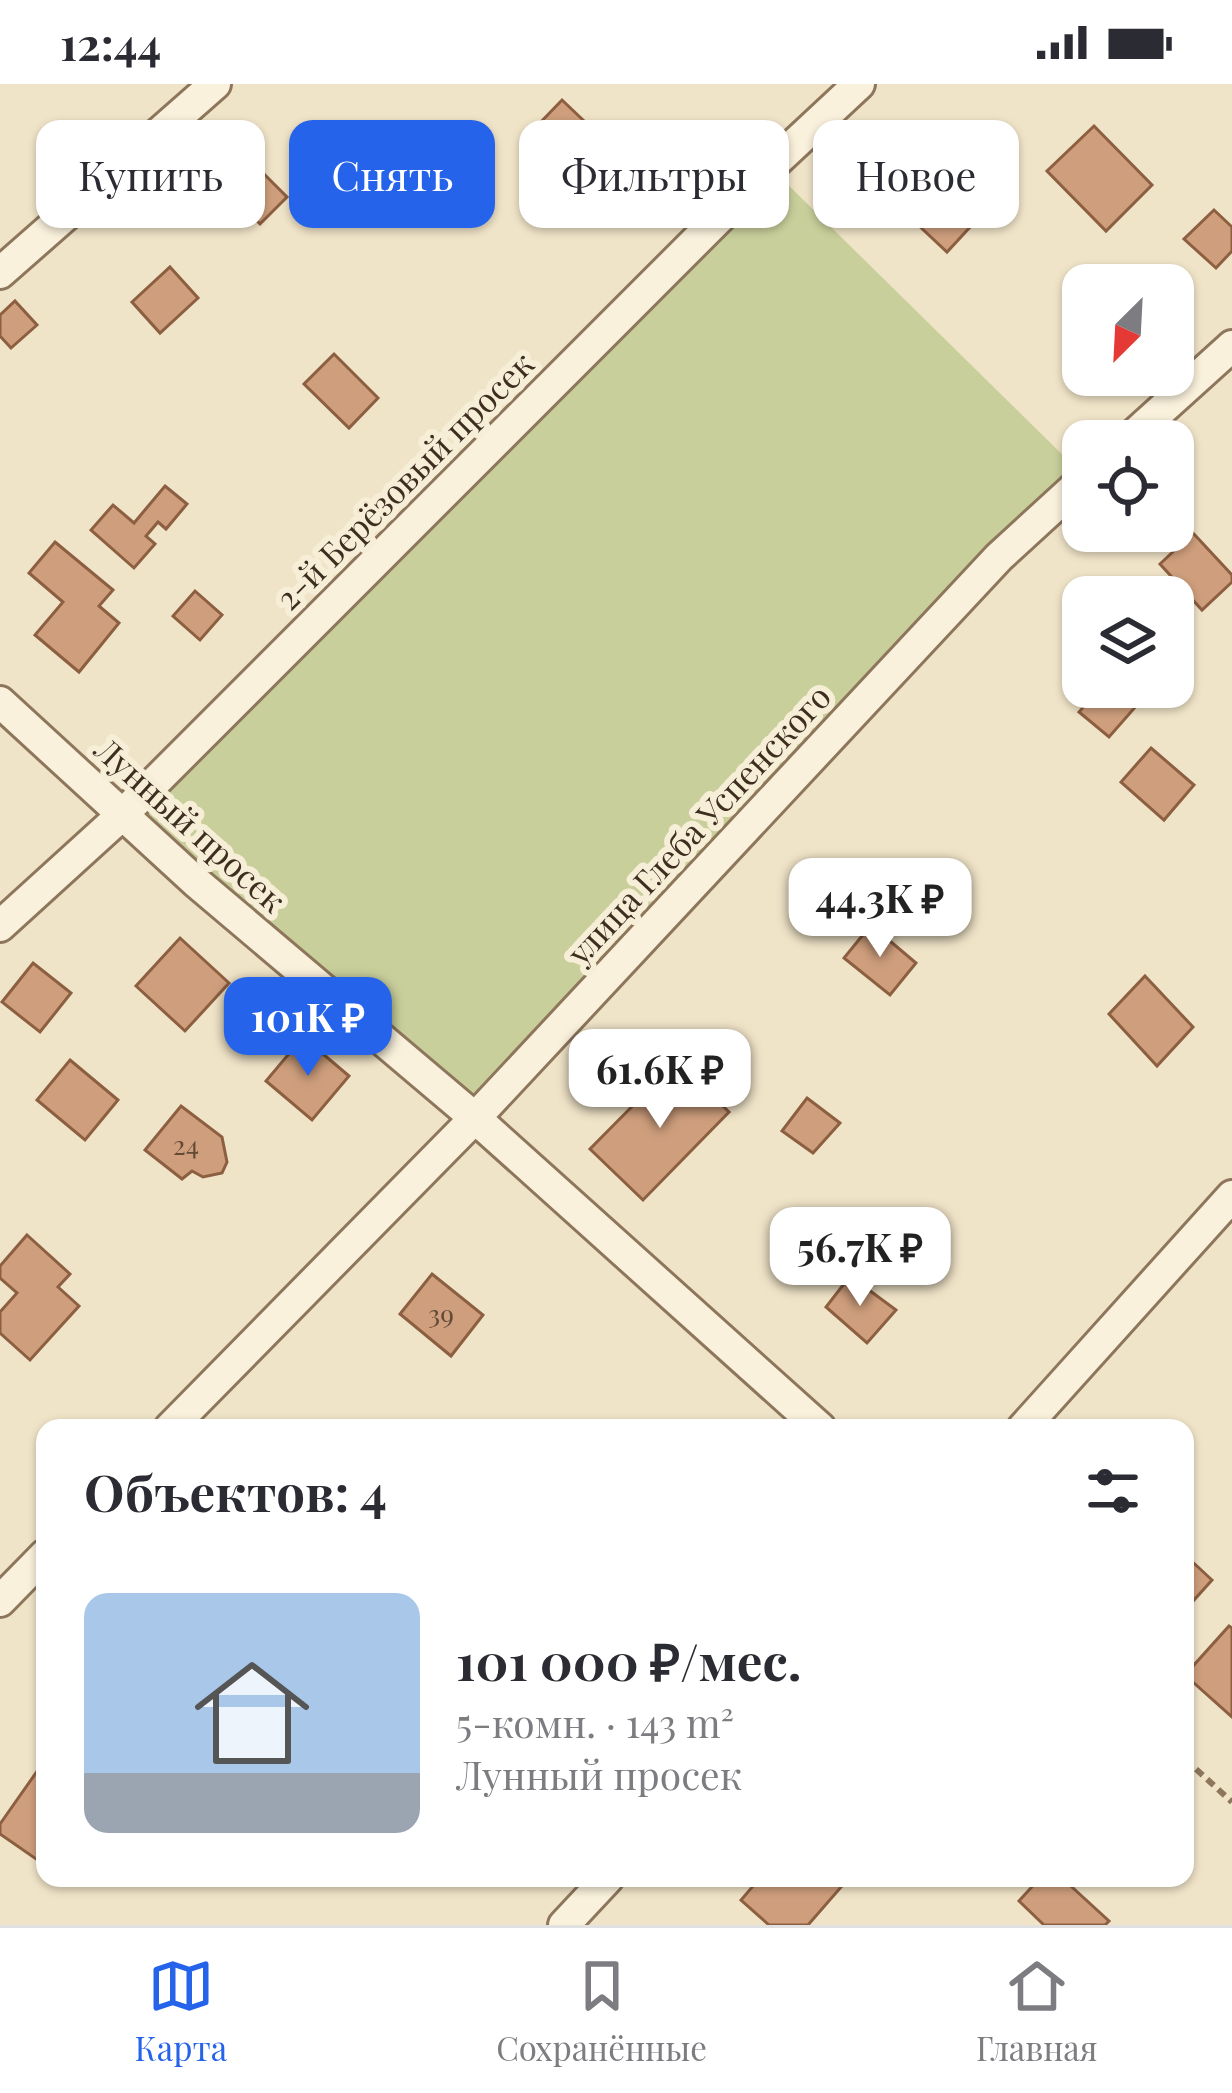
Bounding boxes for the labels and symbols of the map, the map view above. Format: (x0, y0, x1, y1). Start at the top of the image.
north arrow (1062, 264, 1194, 396)
street label: 2-й Берёзовый просек (265, 341, 542, 618)
street label: улица Глеба Успенского (555, 674, 839, 974)
street label: Лунный просек (86, 725, 296, 921)
pin: 44.3K ₽ (769, 858, 991, 960)
pin: 101K ₽ (210, 977, 406, 1079)
pin: 61.6K ₽ (549, 1029, 771, 1131)
house number: 24 (173, 1126, 199, 1162)
pin: 56.7K ₽ (749, 1207, 971, 1309)
house number: 39 (428, 1295, 454, 1331)

